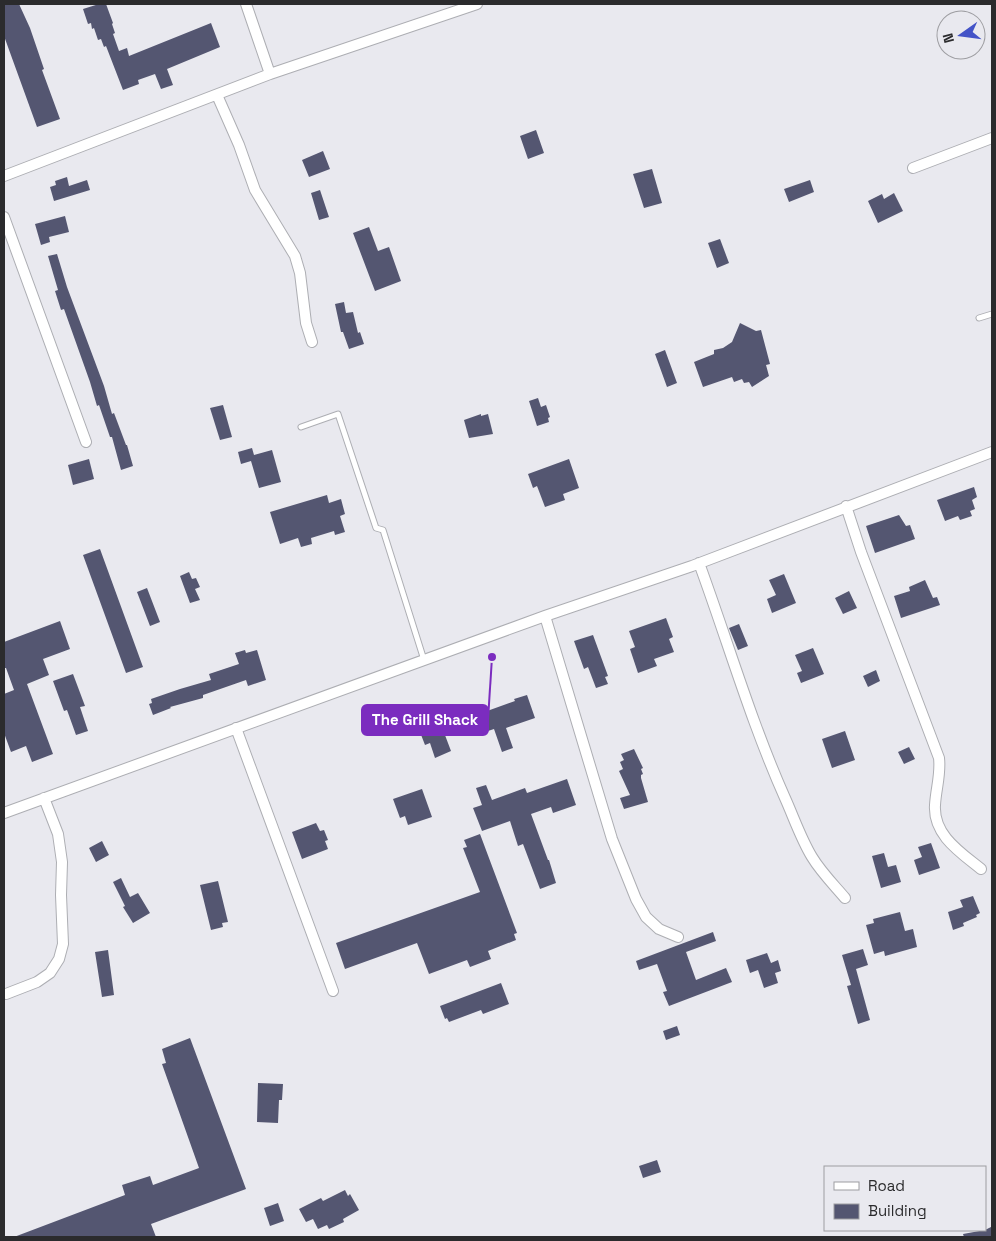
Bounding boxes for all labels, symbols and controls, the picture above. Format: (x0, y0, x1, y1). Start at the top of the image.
north arrow (936, 10, 986, 60)
text: N (939, 31, 958, 45)
callout: The Grill Shack (362, 705, 488, 735)
text: The Grill Shack (372, 710, 479, 729)
legend (824, 1166, 986, 1231)
text: Road (868, 1176, 905, 1195)
text: Building (868, 1201, 927, 1220)

